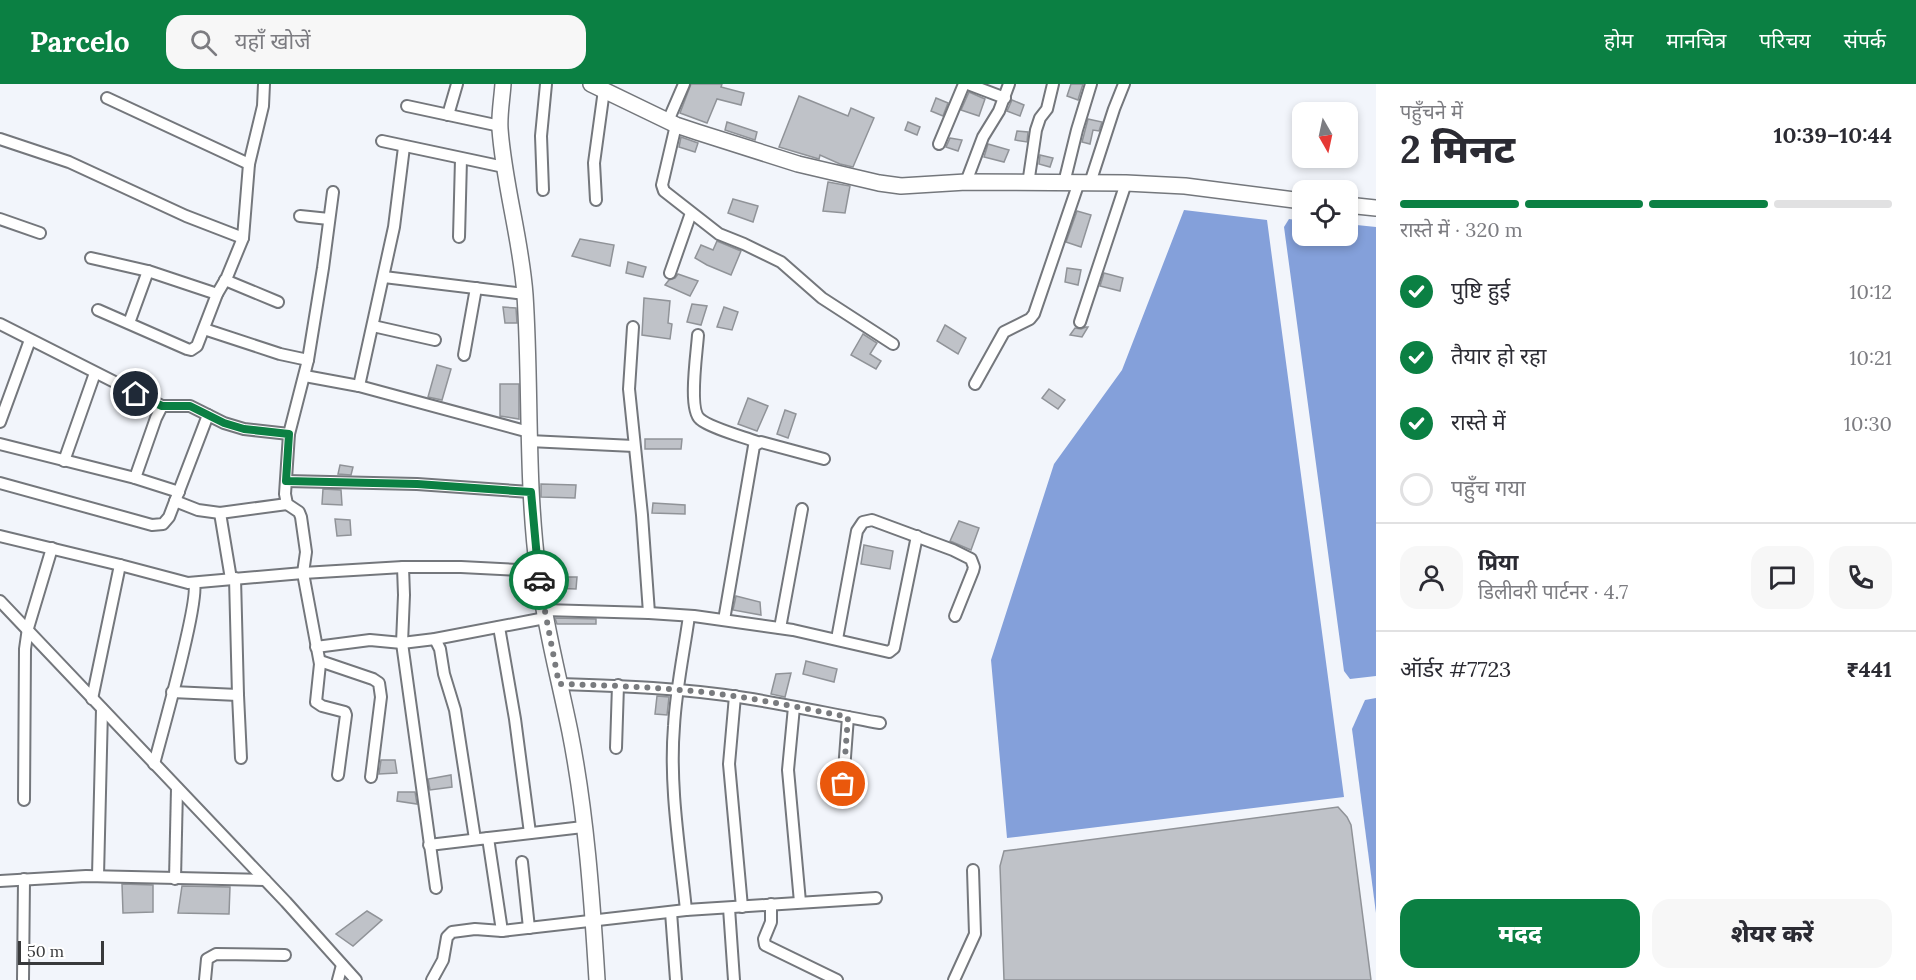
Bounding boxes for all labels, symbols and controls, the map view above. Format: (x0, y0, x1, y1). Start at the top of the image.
search box (166, 15, 586, 69)
text: Parcelo (30, 24, 130, 60)
icon: search (187, 26, 220, 59)
text: यहाँ खोजें (235, 27, 311, 55)
text: होम (1604, 27, 1633, 54)
text: मानचित्र (1666, 27, 1726, 54)
text: परिचय (1759, 27, 1811, 54)
text: संपर्क (1844, 27, 1886, 54)
text: पहुँचने में (1400, 99, 1463, 124)
north arrow (1292, 102, 1358, 168)
map controls (1292, 102, 1358, 246)
text: 10:39–10:44 (1773, 121, 1892, 149)
text: 2 मिनट (1400, 124, 1515, 174)
button: locate (1292, 180, 1358, 246)
text: रास्ते में · 320 m (1400, 217, 1523, 242)
icon: check (1400, 275, 1433, 308)
text: पुष्टि हुई (1451, 276, 1510, 304)
text: 10:12 (1849, 279, 1892, 304)
icon: check (1400, 341, 1433, 374)
text: तैयार हो रहा (1451, 342, 1546, 370)
text: 10:21 (1849, 345, 1892, 370)
pin (110, 368, 161, 419)
icon: home (119, 377, 152, 410)
icon: check (1400, 407, 1433, 440)
text: रास्ते में (1451, 408, 1506, 436)
text: 10:30 (1844, 411, 1892, 436)
text: पहुँच गया (1451, 474, 1526, 502)
button: person (1400, 546, 1463, 609)
button: chat (1751, 546, 1814, 609)
button: phone (1829, 546, 1892, 609)
text: प्रिया (1478, 548, 1518, 576)
courier (509, 550, 569, 610)
icon: car (523, 564, 556, 597)
text: डिलीवरी पार्टनर · 4.7 (1478, 579, 1628, 604)
text: ऑर्डर #7723 (1400, 655, 1511, 683)
text: ₹441 (1846, 655, 1892, 683)
pin (817, 758, 868, 809)
icon: bag (826, 767, 859, 800)
button: मदद (1400, 899, 1640, 968)
button: शेयर करें (1652, 899, 1892, 968)
scale bar (18, 938, 104, 966)
text: 50 m (27, 941, 64, 961)

